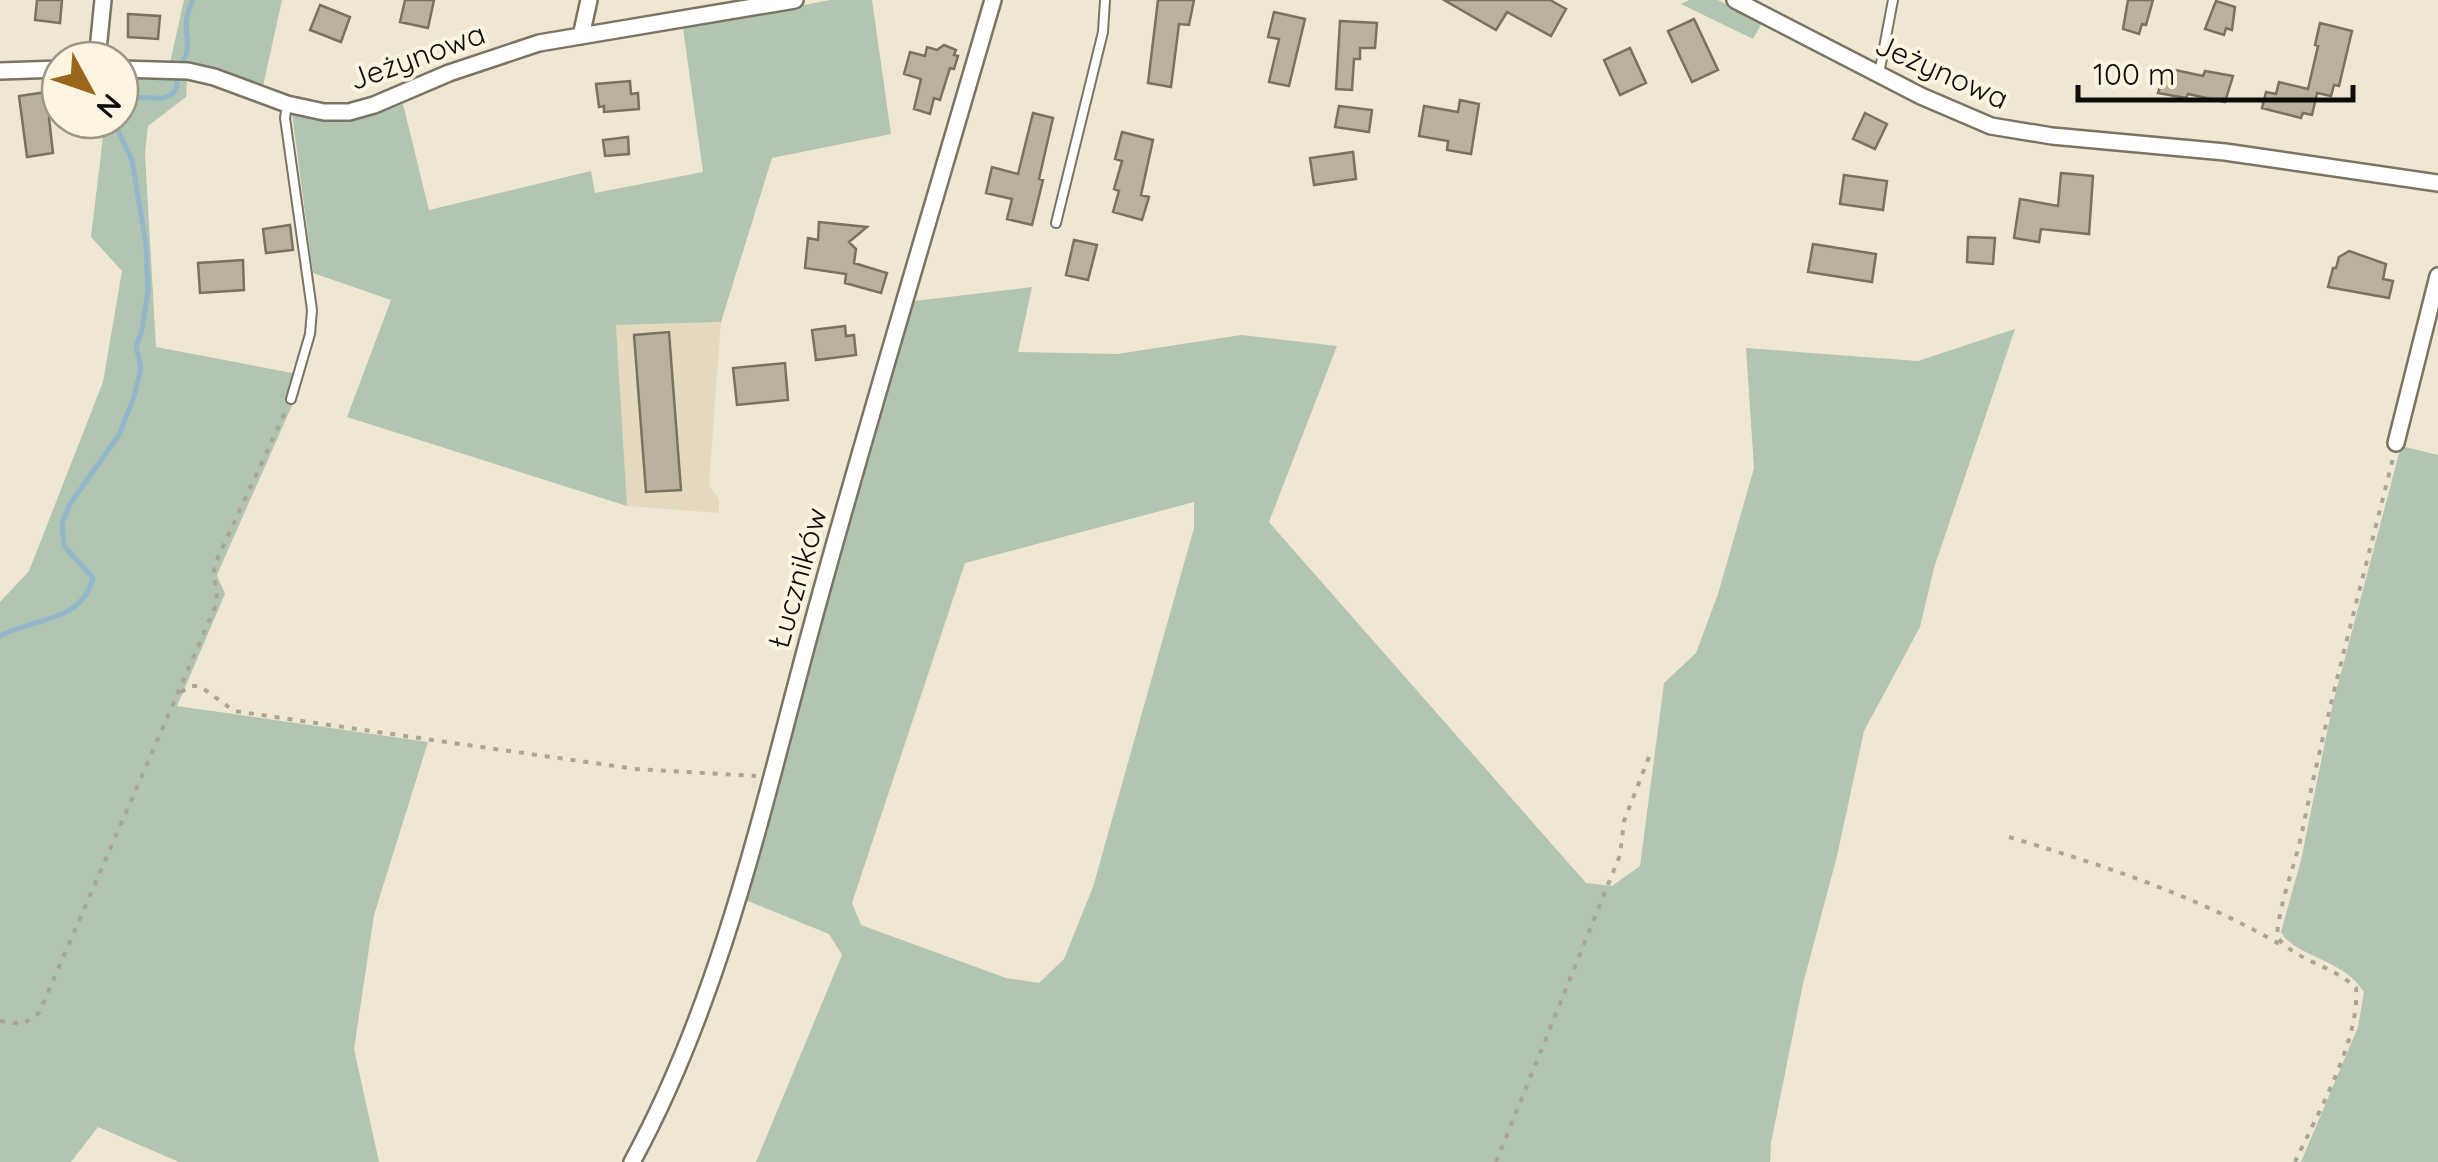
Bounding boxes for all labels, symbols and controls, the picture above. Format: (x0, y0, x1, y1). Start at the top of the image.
street label: Jeżynowa (344, 14, 490, 98)
street label: Jeżynowa (1869, 25, 2015, 117)
north arrow (40, 40, 140, 140)
scale bar (2078, 40, 2353, 102)
text: 100 m (2093, 55, 2175, 93)
text: N (90, 87, 130, 126)
street label: Łuczników (759, 503, 835, 653)

